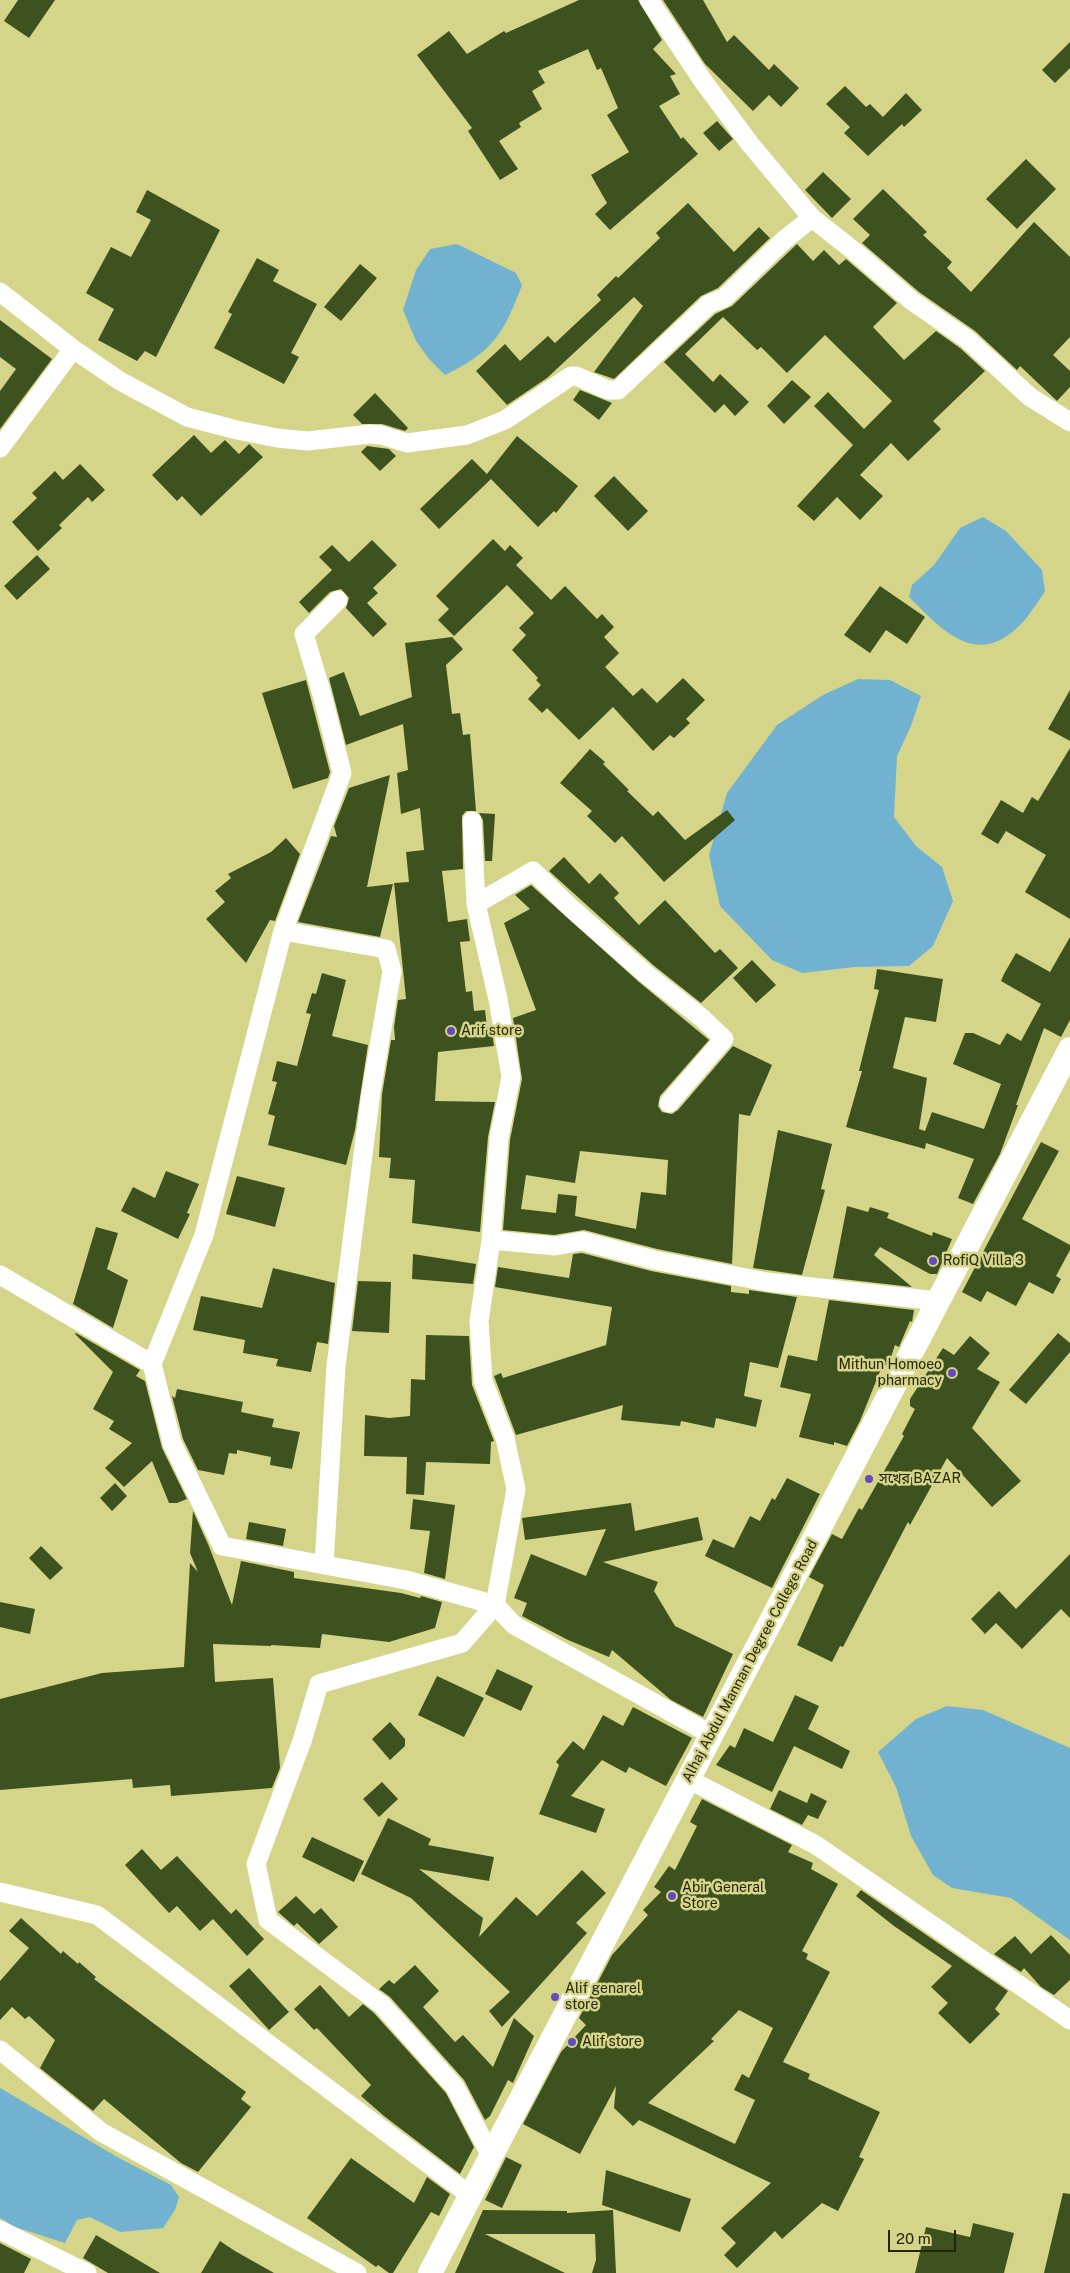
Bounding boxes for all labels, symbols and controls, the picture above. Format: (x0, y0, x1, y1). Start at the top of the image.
place label: Arif store (461, 1023, 522, 1039)
marker: Arif store (445, 1025, 457, 1037)
place label: RofiQ Villa 3 (943, 1253, 1024, 1269)
marker: RofiQ Villa 3 (927, 1255, 939, 1267)
place label: Mithun Homoeo pharmacy (839, 1357, 942, 1390)
marker: Mithun Homoeo pharmacy (946, 1367, 958, 1379)
place label: সখের BAZAR (879, 1471, 961, 1487)
marker: সখের BAZAR (863, 1473, 875, 1485)
street label: Alhaj Abdul Mannan Degree College Road (679, 1537, 821, 1785)
place label: Abir General Store (682, 1880, 764, 1912)
marker: Abir General Store (666, 1890, 678, 1902)
place label: Alif genarel store (565, 1981, 641, 2014)
marker: Alif genarel store (549, 1991, 561, 2003)
place label: Alif store (582, 2034, 642, 2050)
marker: Alif store (566, 2036, 578, 2048)
scale bar (890, 2220, 958, 2252)
text: 20 m (896, 2230, 931, 2247)

